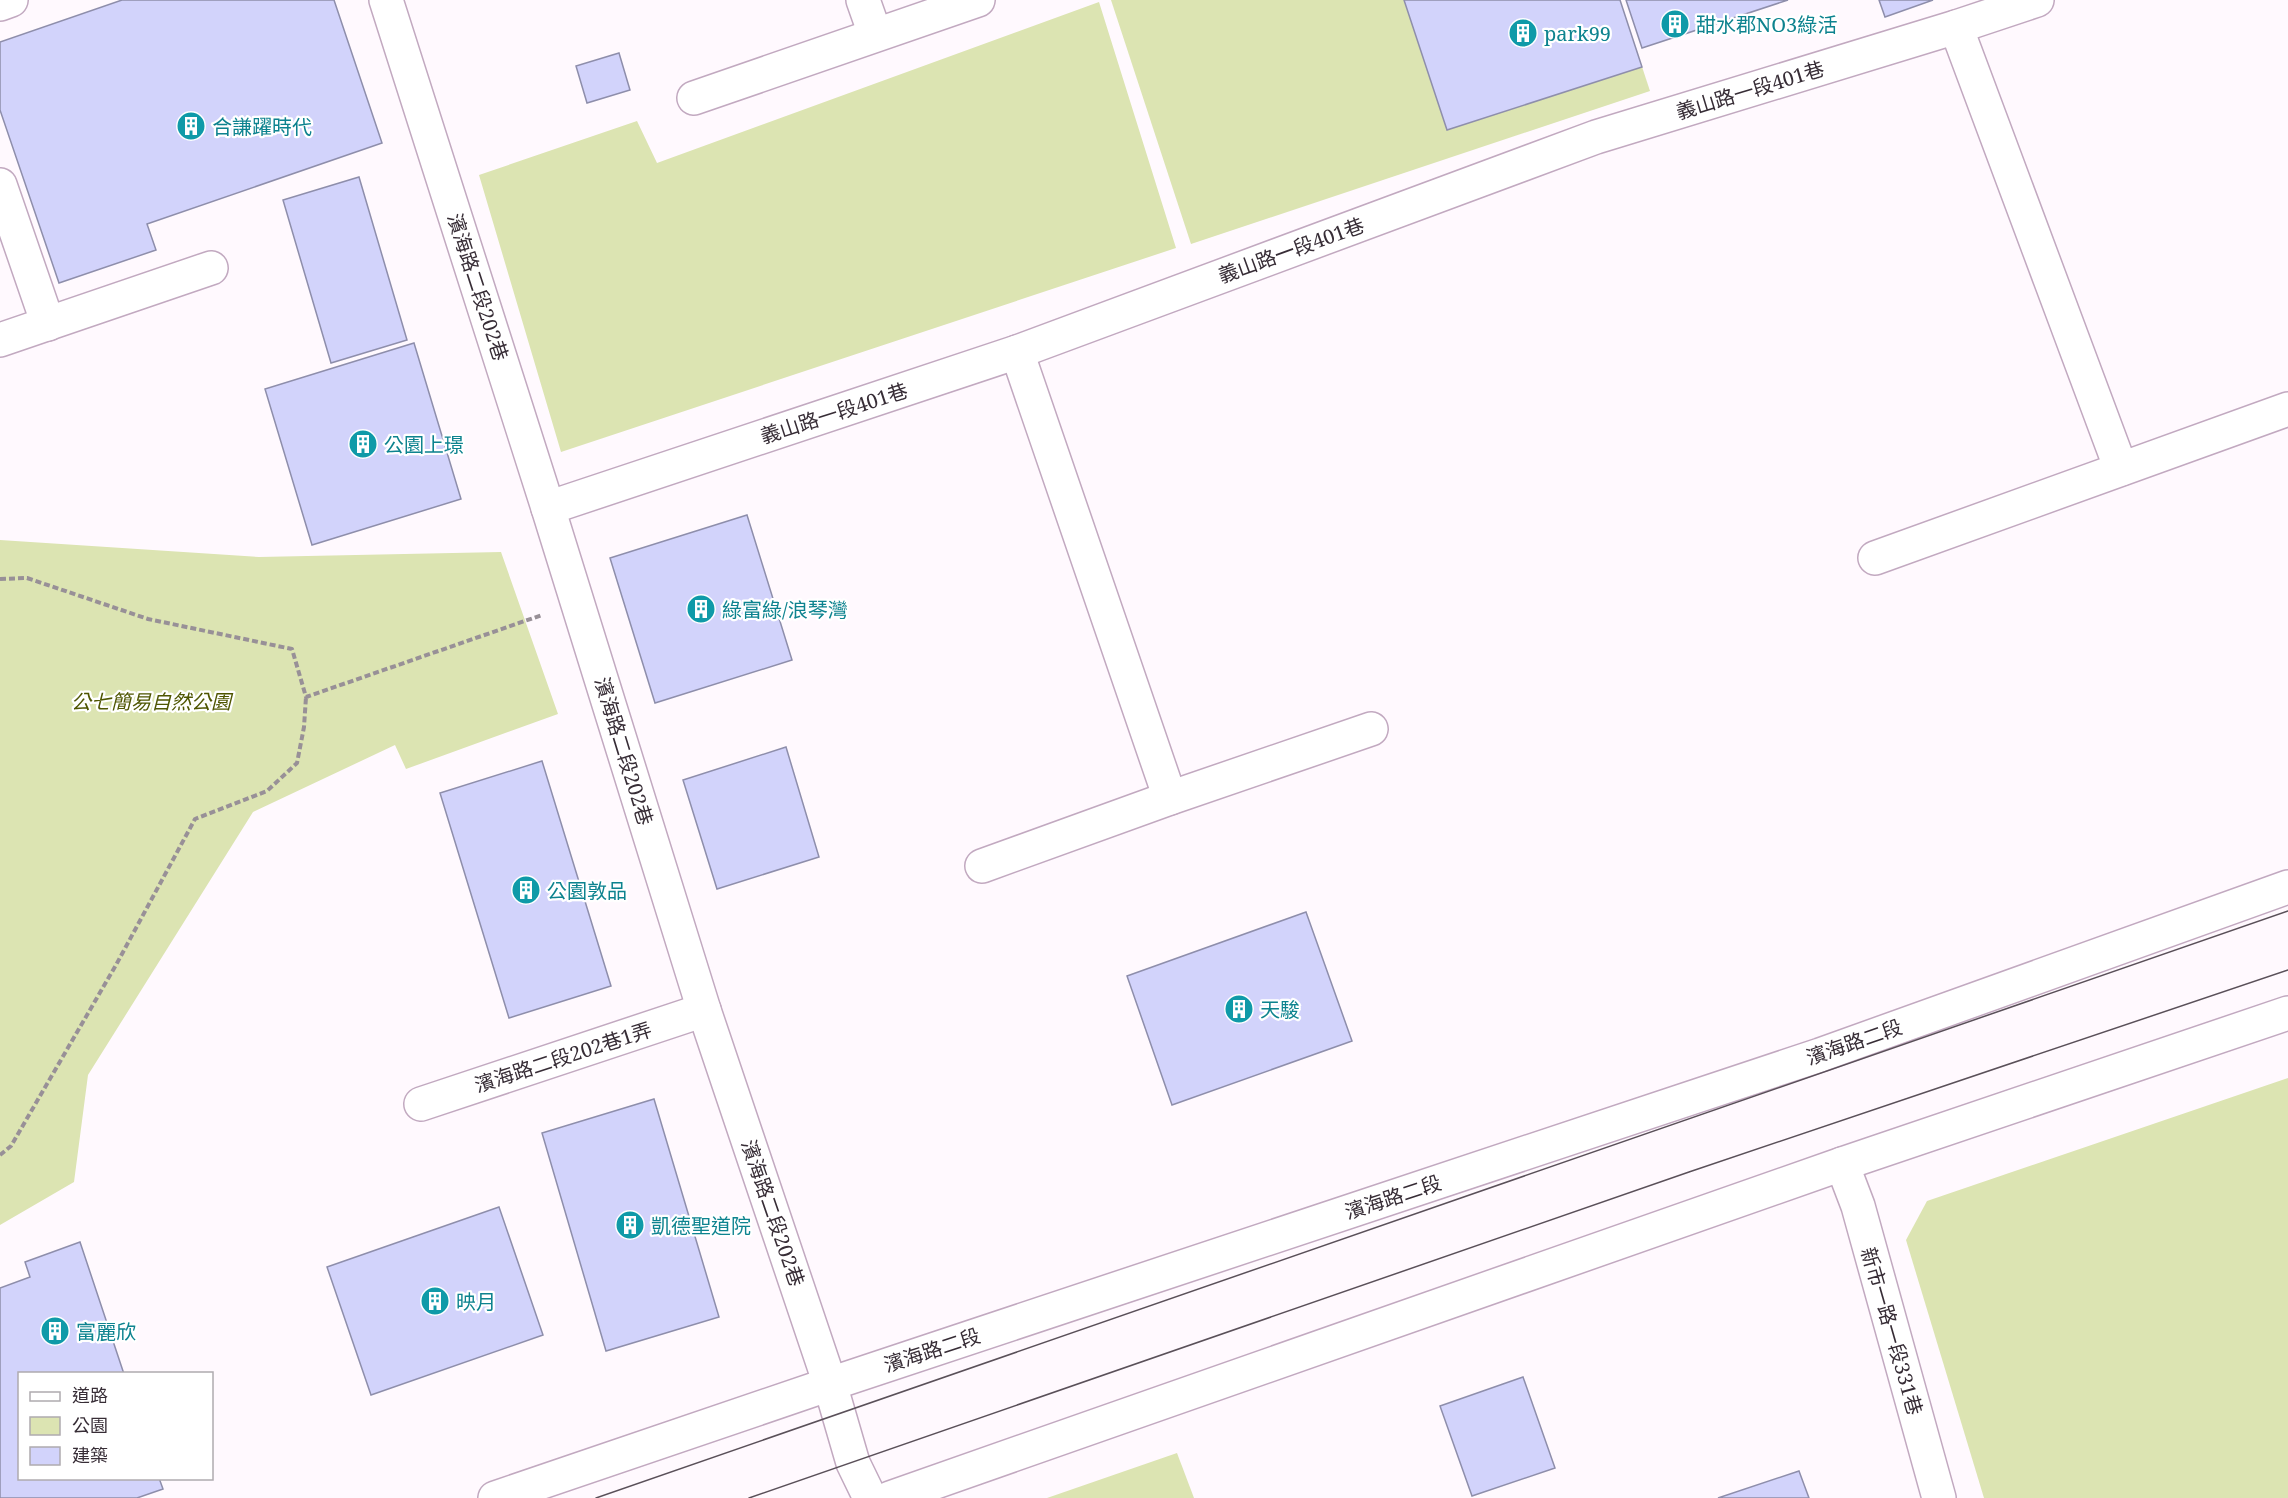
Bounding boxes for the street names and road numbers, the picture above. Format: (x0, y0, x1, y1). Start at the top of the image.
street label: 義山路一段401巷 (1673, 55, 1827, 125)
street label: 濱海路二段202巷 (441, 210, 515, 364)
street label: 義山路一段401巷 (1214, 211, 1368, 289)
street label: 義山路一段401巷 (757, 376, 911, 450)
street label: 濱海路二段202巷 (589, 674, 659, 828)
street label: 濱海路二段 (1802, 1013, 1906, 1071)
street label: 濱海路二段202巷1弄 (471, 1016, 655, 1098)
street label: 濱海路二段202巷 (735, 1136, 811, 1290)
street label: 濱海路二段 (1341, 1169, 1445, 1225)
street label: 新市一路一段331巷 (1855, 1244, 1929, 1418)
street label: 濱海路二段 (880, 1322, 984, 1378)

